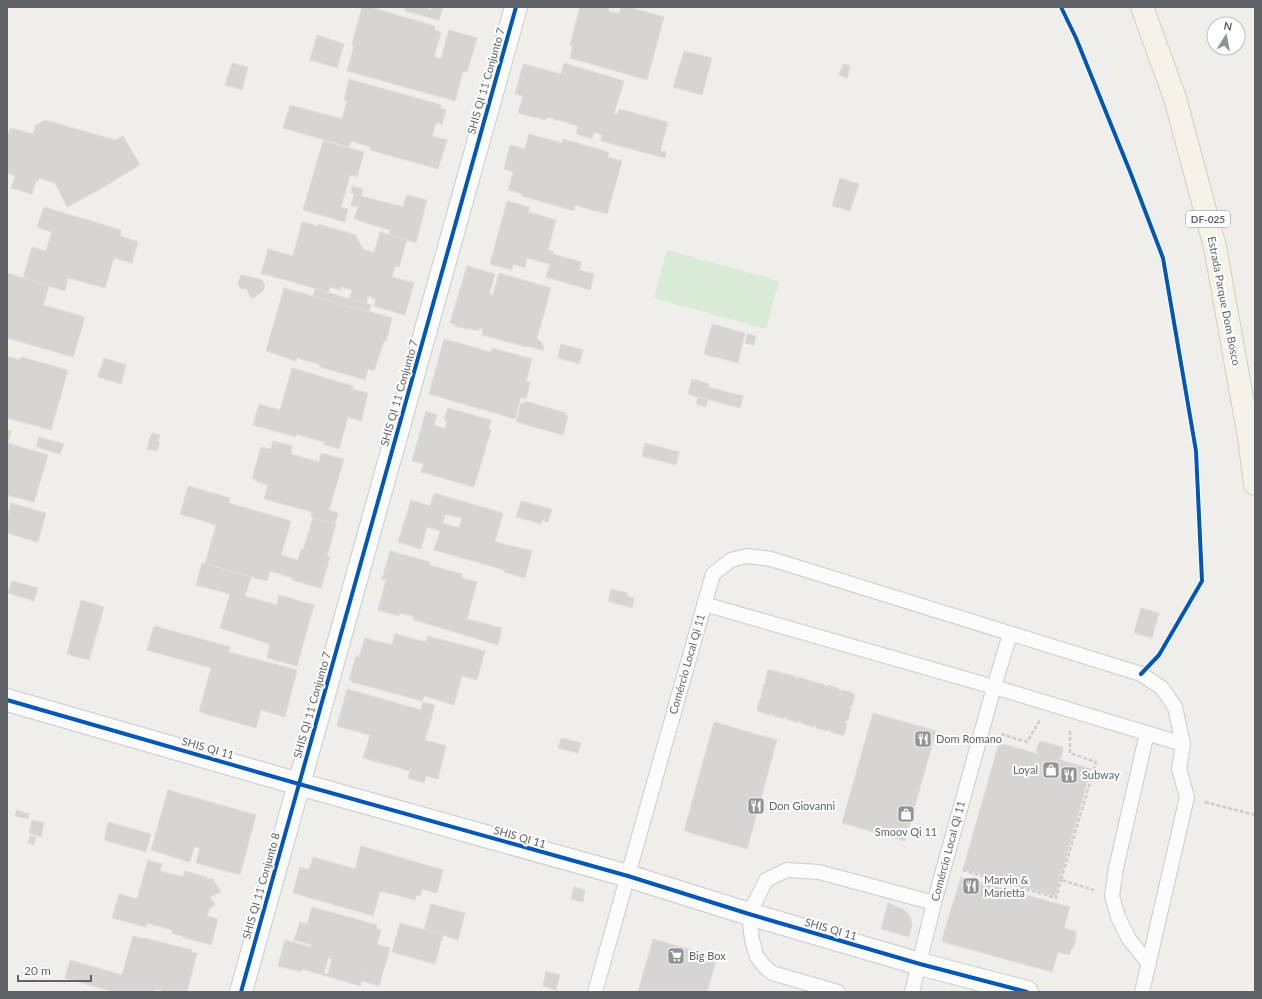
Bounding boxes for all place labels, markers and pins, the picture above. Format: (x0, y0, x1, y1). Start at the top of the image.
restaurant icon: Dom Romano (913, 729, 933, 749)
place label: Dom Romano (936, 732, 1002, 745)
shop icon: Loyal (1041, 760, 1061, 780)
place label: Loyal (1013, 763, 1038, 776)
restaurant icon: Subway (1059, 765, 1079, 785)
place label: Subway (1082, 768, 1120, 781)
restaurant icon: Don Giovanni (746, 796, 766, 816)
place label: Don Giovanni (769, 799, 835, 812)
shop icon: Smoov Qi 11 (896, 804, 916, 824)
place label: Smoov Qi 11 (875, 825, 937, 838)
place label: Marvin & Marietta (984, 873, 1029, 899)
restaurant icon: Marvin & Marietta (961, 876, 981, 896)
supermarket icon: Big Box (666, 946, 686, 966)
place label: Big Box (689, 949, 726, 962)

